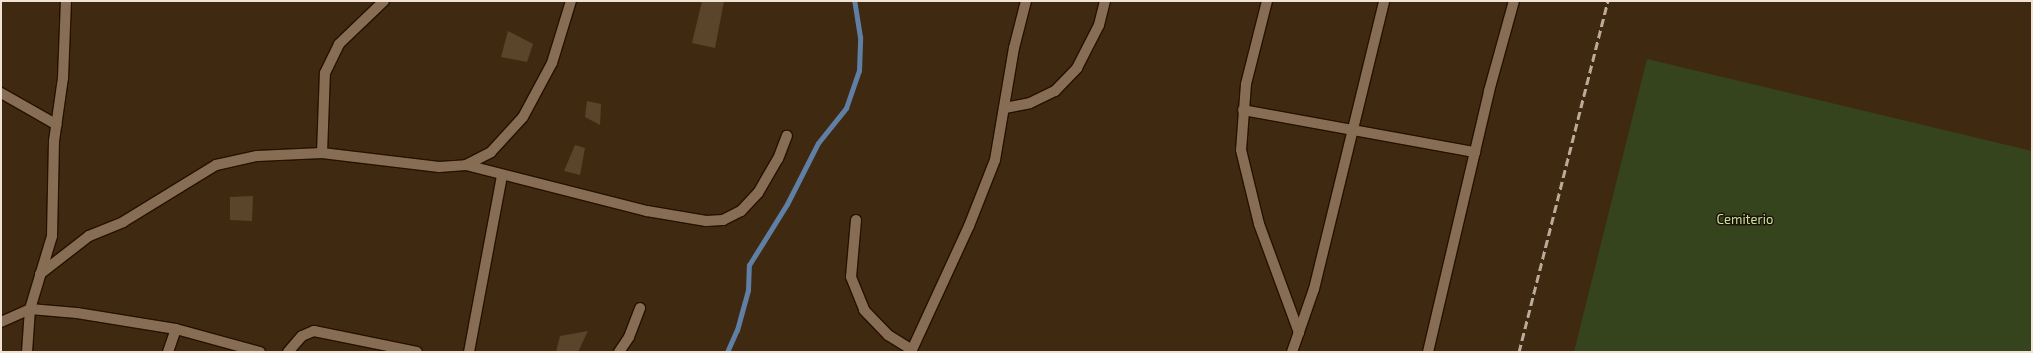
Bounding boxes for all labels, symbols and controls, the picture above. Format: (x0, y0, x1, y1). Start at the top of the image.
park label: Cemiterio (1717, 211, 1773, 227)

